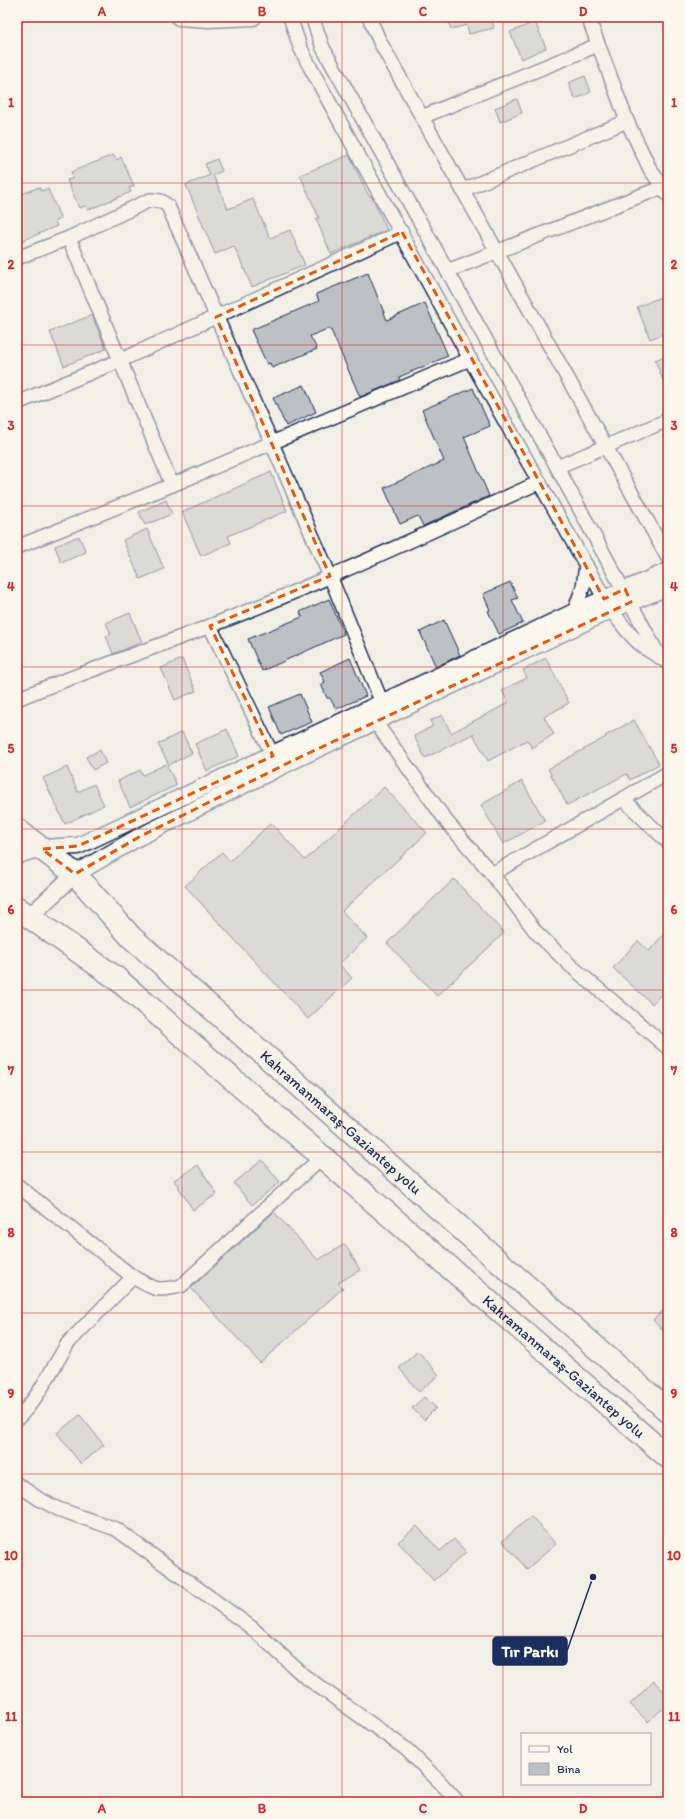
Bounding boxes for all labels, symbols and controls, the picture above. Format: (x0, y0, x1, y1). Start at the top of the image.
text: A (97, 4, 107, 19)
text: B (258, 4, 267, 19)
text: C (419, 4, 428, 19)
text: D (579, 4, 588, 19)
text: 1 (8, 95, 14, 110)
text: 1 (671, 95, 677, 110)
text: 2 (8, 257, 15, 272)
text: 2 (671, 257, 678, 272)
text: 3 (7, 418, 15, 433)
text: 3 (670, 418, 678, 433)
text: 4 (7, 579, 15, 594)
text: 4 (670, 579, 678, 594)
text: 5 (8, 741, 15, 756)
text: 5 (671, 741, 678, 756)
text: 6 (8, 902, 15, 917)
text: 6 (671, 902, 678, 917)
street label: Kahramanmaraş-Gaziantep yolu (256, 1046, 425, 1198)
text: 7 (7, 1063, 15, 1078)
text: 7 (670, 1063, 678, 1078)
text: 8 (7, 1225, 15, 1240)
text: 8 (670, 1225, 678, 1240)
street label: Kahramanmaraş-Gaziantep yolu (479, 1291, 649, 1442)
text: 9 (8, 1386, 15, 1401)
text: 9 (671, 1386, 678, 1401)
text: 10 (4, 1548, 18, 1563)
text: 10 (667, 1548, 681, 1563)
callout: Tır Parkı (493, 1637, 567, 1665)
text: Tır Parkı (500, 1642, 559, 1661)
text: 11 (5, 1709, 17, 1724)
text: 11 (668, 1709, 680, 1724)
legend (521, 1733, 651, 1785)
text: Yol (557, 1742, 573, 1756)
text: Bina (557, 1762, 581, 1776)
text: A (97, 1801, 107, 1816)
text: B (258, 1801, 267, 1816)
text: C (419, 1801, 428, 1816)
text: D (579, 1801, 588, 1816)

